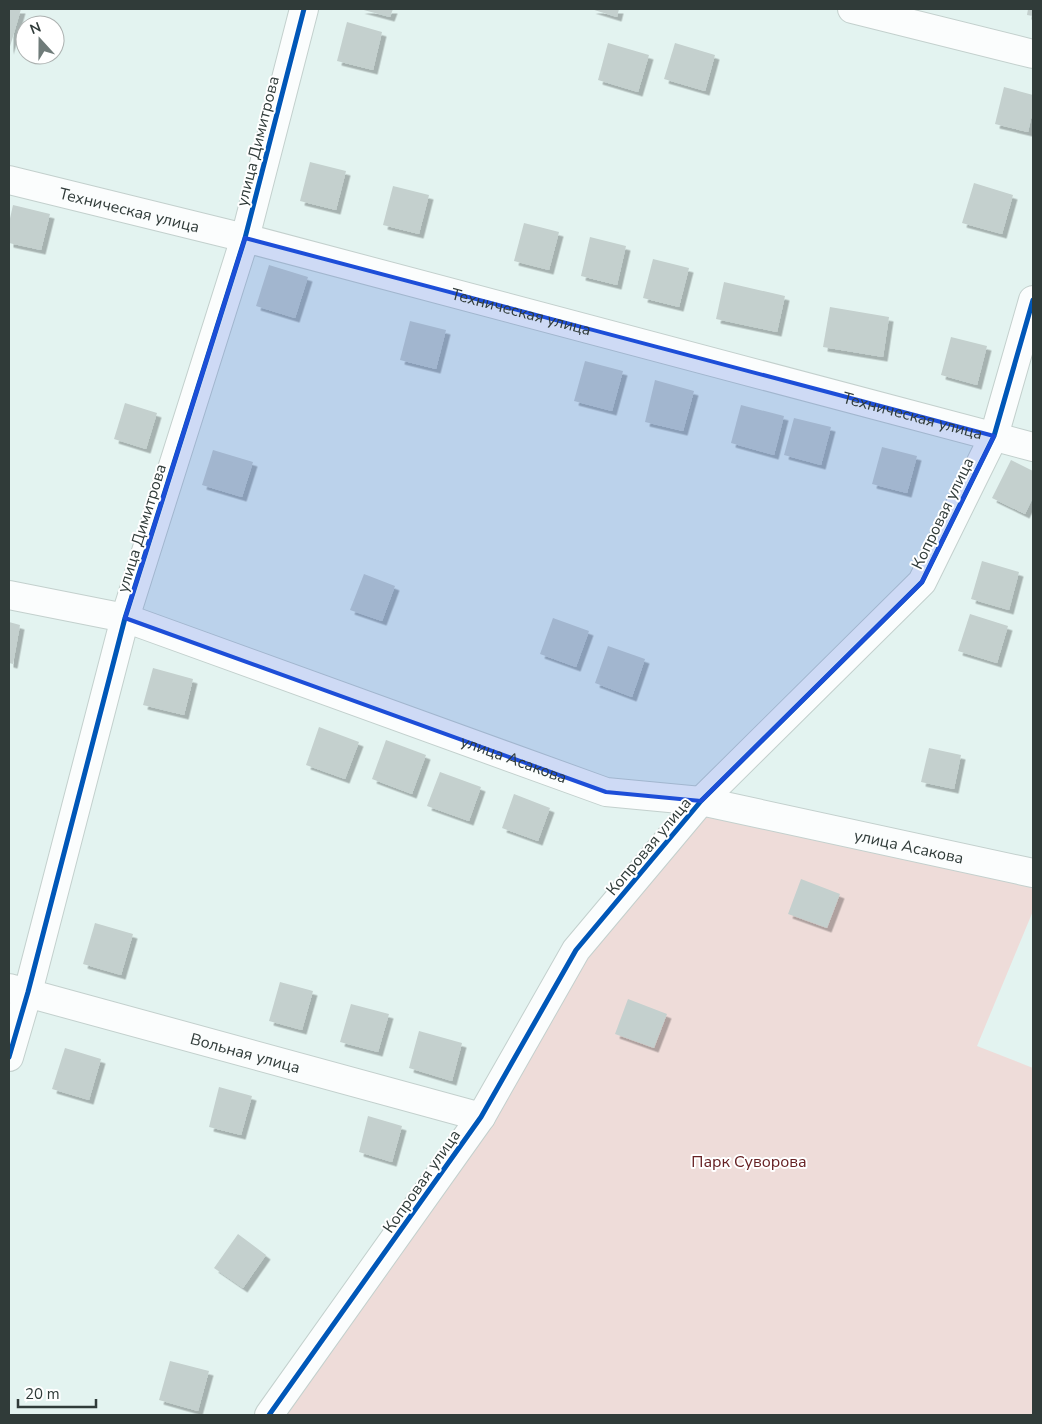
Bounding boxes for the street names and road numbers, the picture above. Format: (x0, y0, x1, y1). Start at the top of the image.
street label: улица Димитрова (231, 74, 285, 209)
street label: Техническая улица (57, 183, 202, 238)
street label: Техническая улица (449, 283, 593, 341)
street label: Техническая улица (840, 387, 985, 445)
street label: Копровая улица (906, 454, 979, 573)
street label: улица Димитрова (112, 461, 172, 595)
street label: улица Асакова (458, 730, 570, 789)
street label: Копровая улица (601, 793, 696, 900)
street label: улица Асакова (852, 825, 966, 870)
street label: Вольная улица (188, 1028, 302, 1079)
street label: Копровая улица (378, 1125, 466, 1238)

